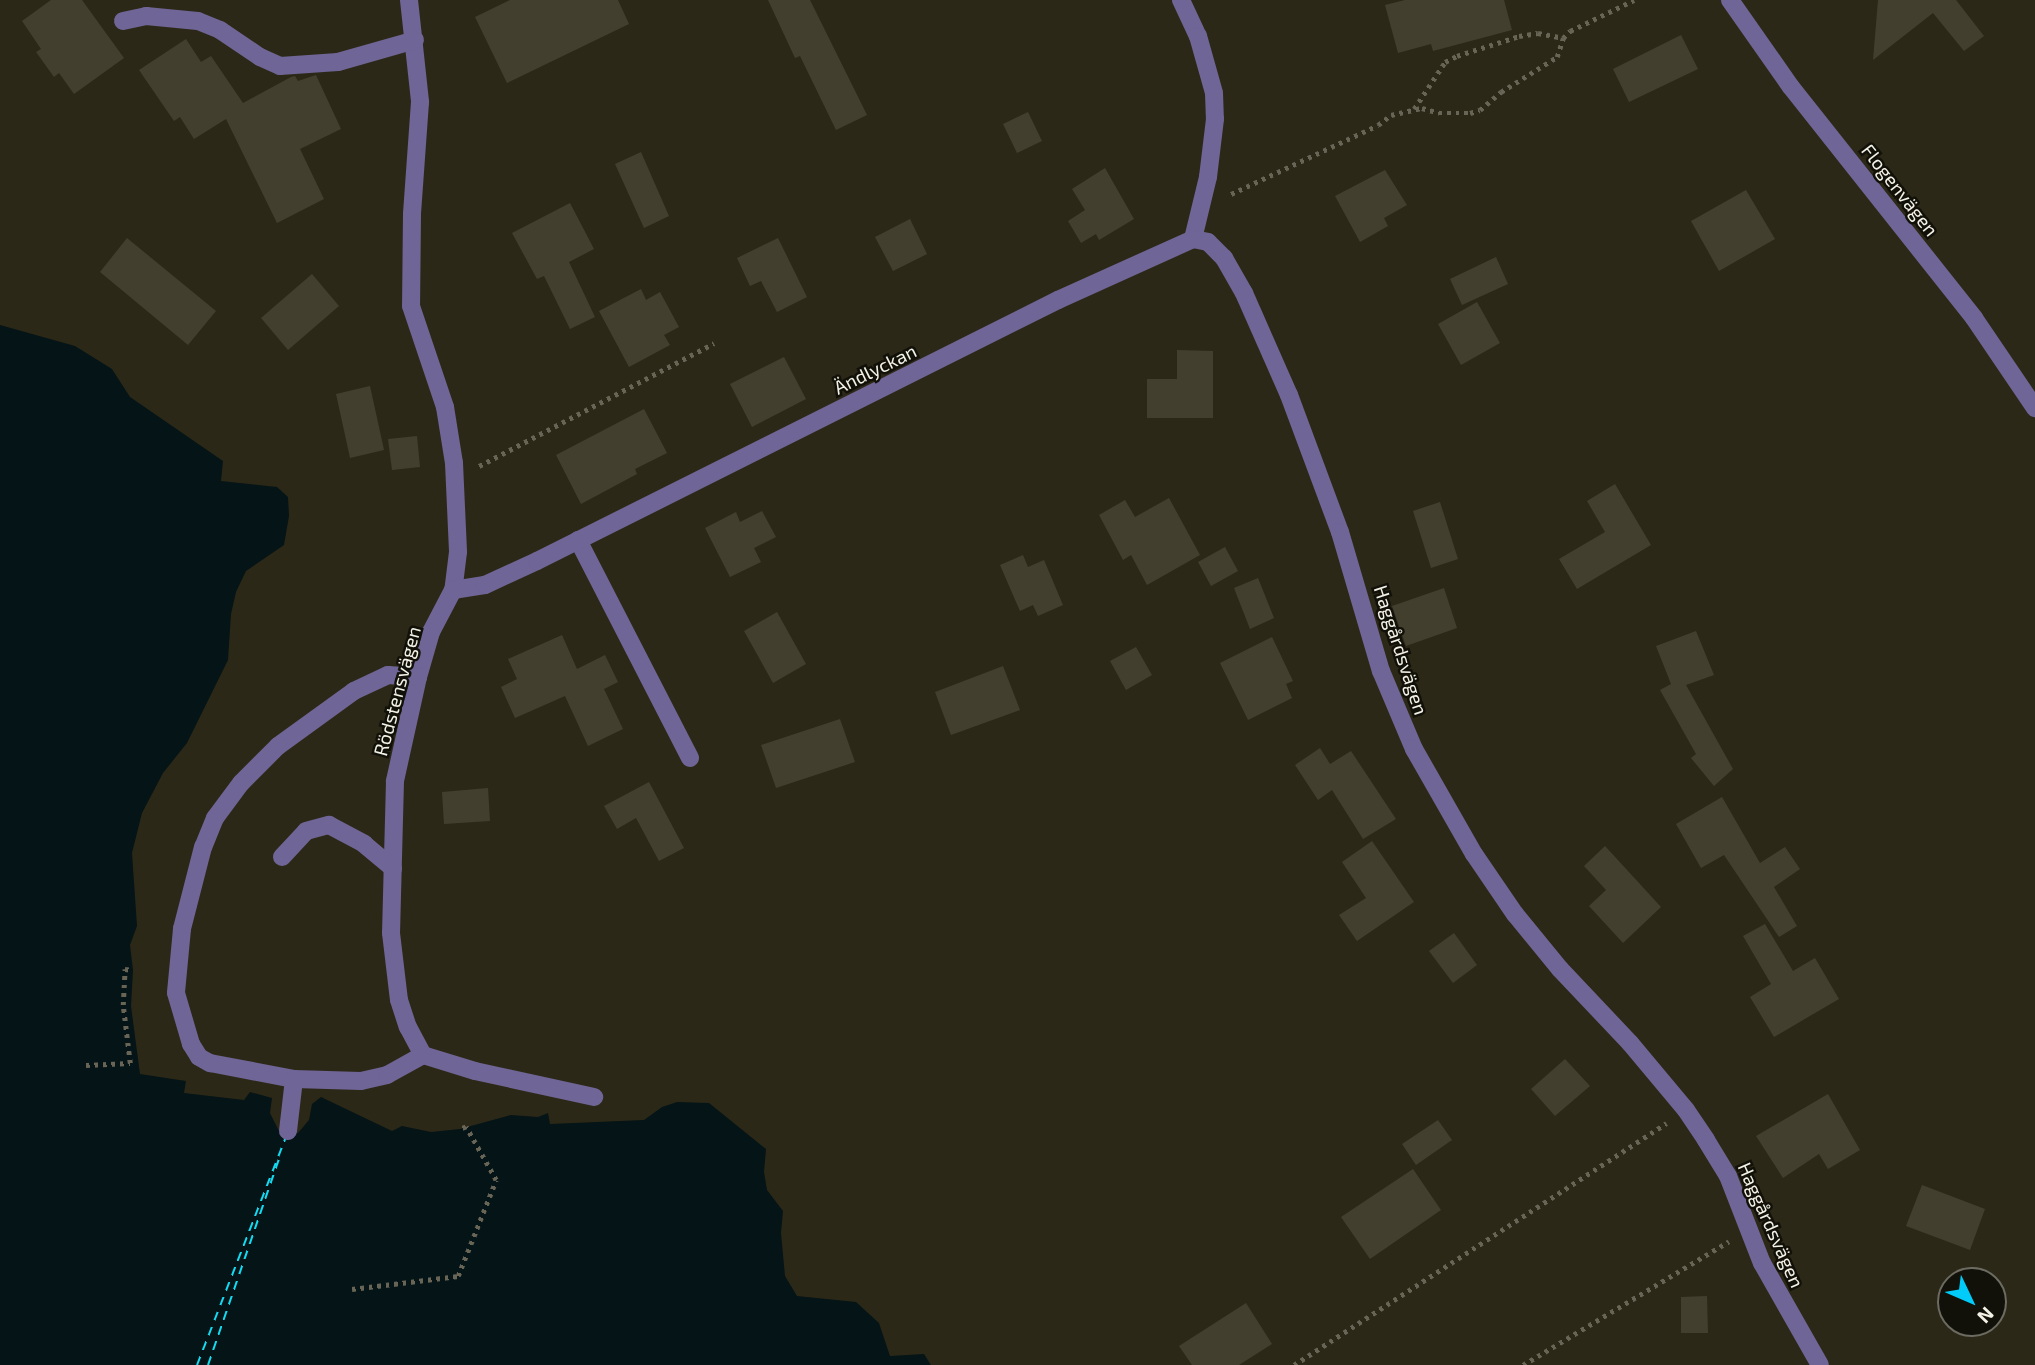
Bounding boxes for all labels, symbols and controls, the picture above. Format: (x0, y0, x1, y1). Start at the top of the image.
street label: Flogenvägen (1857, 139, 1943, 241)
street label: Ändlyckan (830, 339, 920, 399)
street label: Haggårdsvägen (1369, 582, 1433, 718)
street label: Rödstensvägen (369, 624, 425, 758)
street label: Haggårdsvägen (1733, 1159, 1809, 1291)
north arrow (1937, 1267, 2007, 1337)
text: N (1973, 1303, 1999, 1328)

